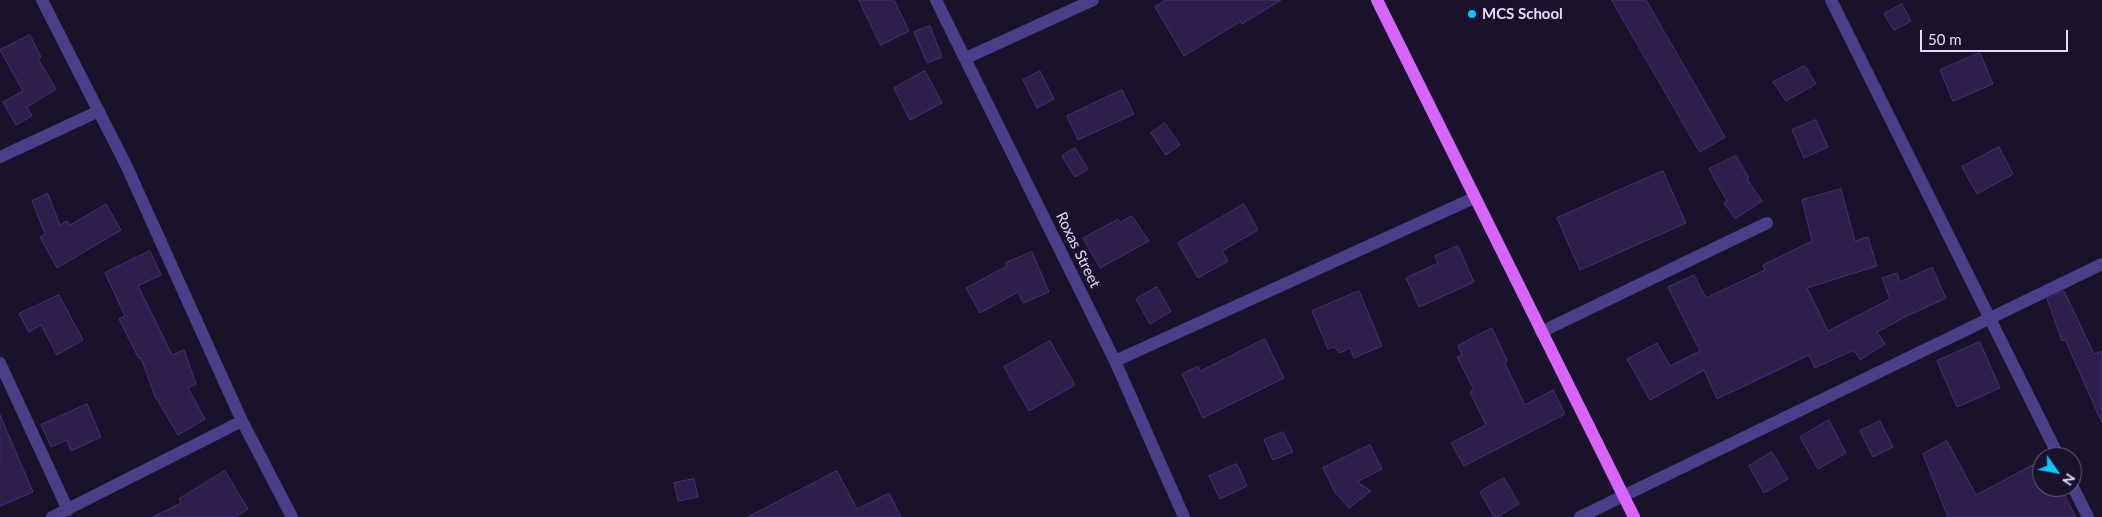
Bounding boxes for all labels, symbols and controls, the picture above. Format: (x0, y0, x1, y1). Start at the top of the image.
place label: MCS School (1482, 5, 1563, 23)
marker: MCS School (1466, 8, 1478, 20)
scale bar (1922, 20, 2070, 52)
text: 50 m (1928, 30, 1962, 48)
street label: Roxas Street (1052, 209, 1104, 291)
north arrow (2032, 447, 2082, 497)
text: N (2059, 471, 2079, 489)

